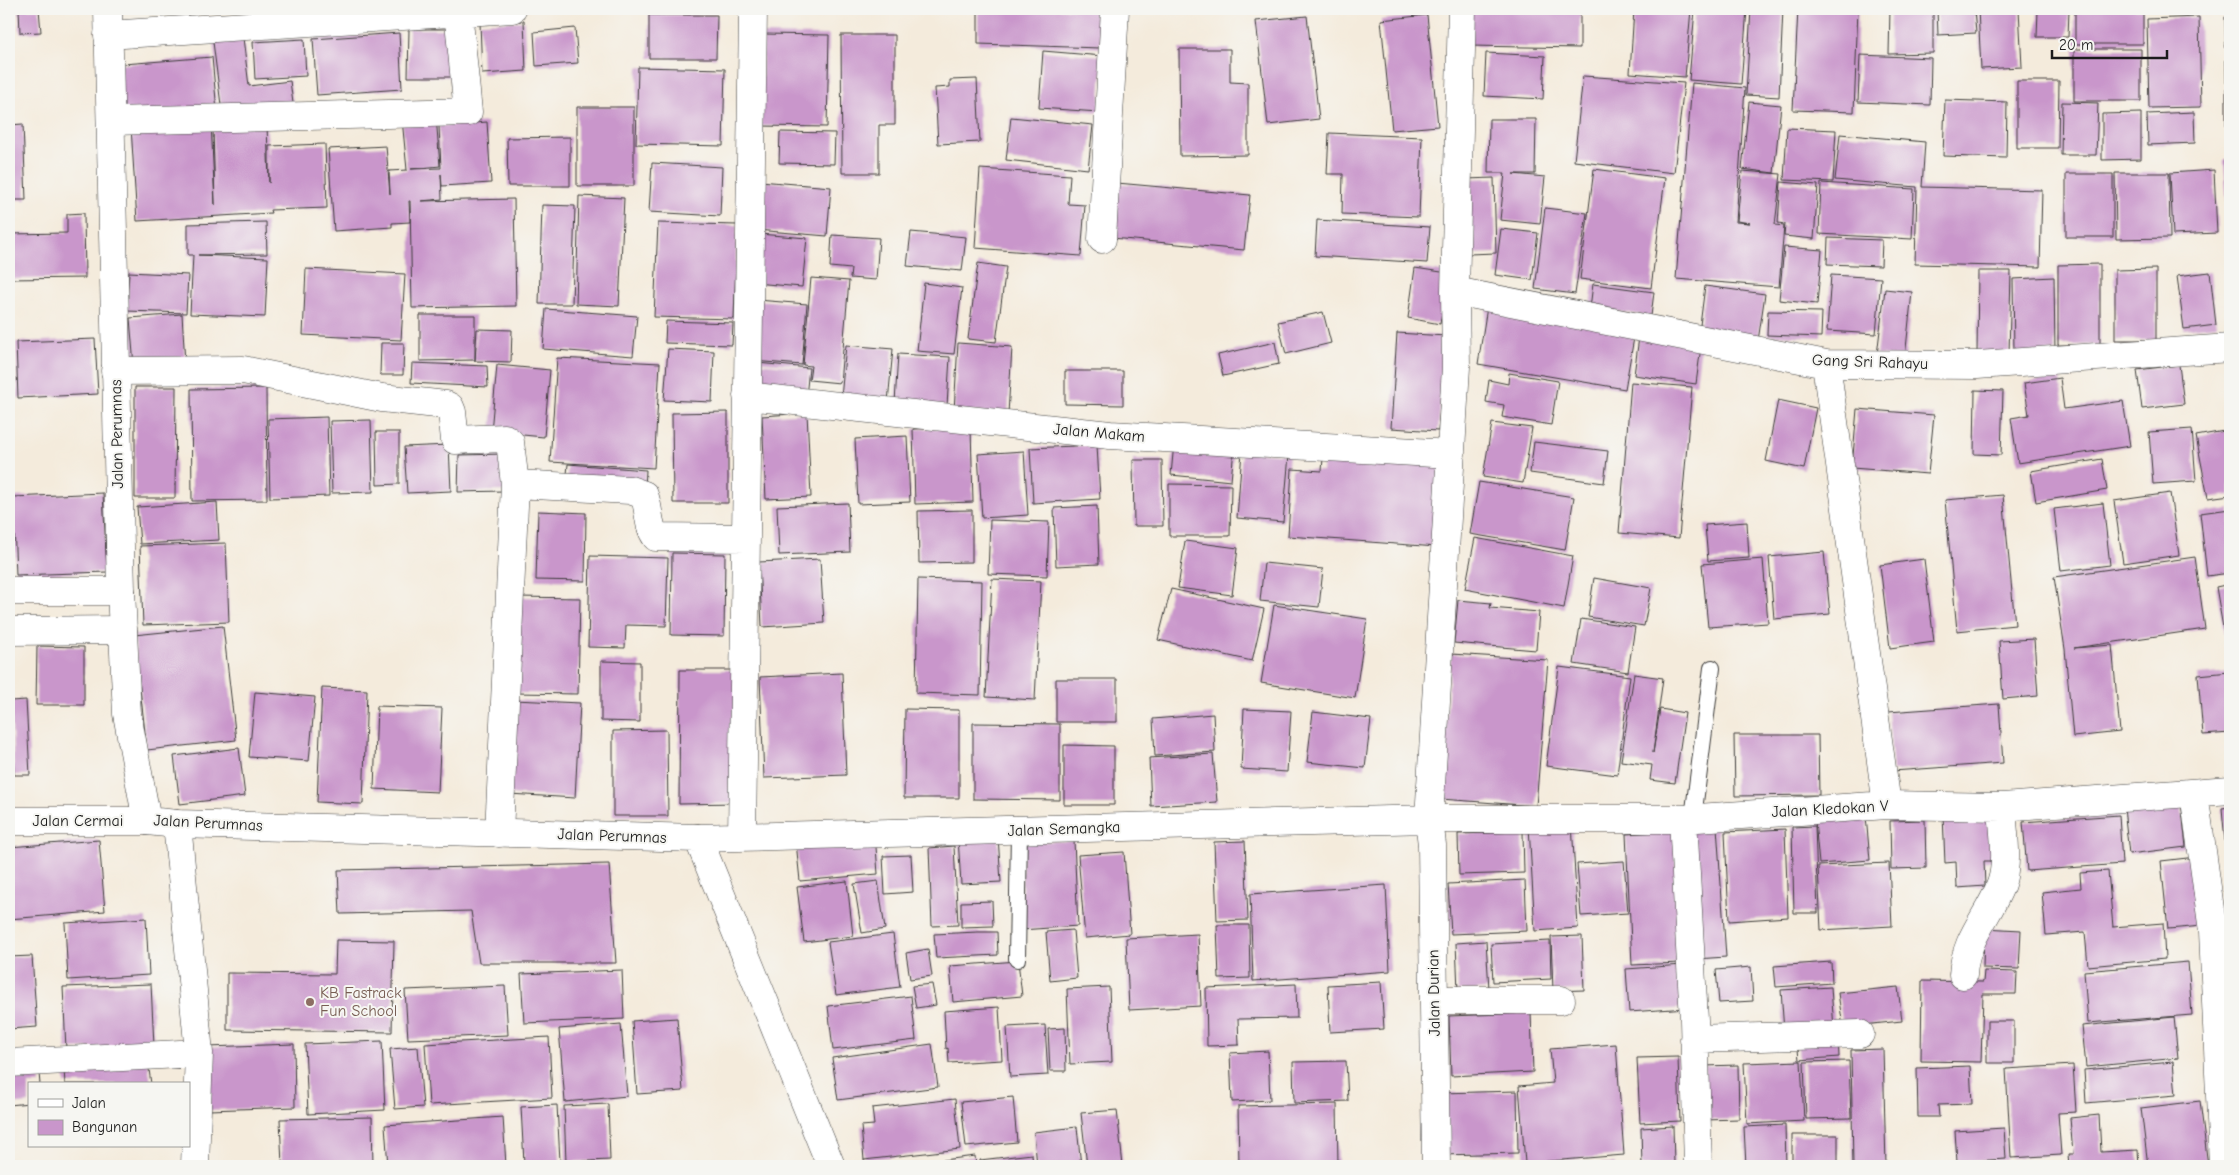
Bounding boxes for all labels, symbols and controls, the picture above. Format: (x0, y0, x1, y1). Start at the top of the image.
scale bar (2052, 28, 2166, 60)
text: 20 m (2059, 36, 2093, 54)
street label: Gang Sri Rahayu (1812, 351, 1928, 373)
street label: Jalan Perumnas (107, 379, 127, 489)
street label: Jalan Makam (1052, 420, 1146, 446)
street label: Jalan Kledokan V (1771, 797, 1889, 821)
street label: Jalan Perumnas (153, 811, 263, 835)
street label: Jalan Cermai (33, 812, 123, 830)
street label: Jalan Semangka (1007, 818, 1121, 840)
street label: Jalan Perumnas (557, 825, 667, 847)
street label: Jalan Durian (1424, 949, 1444, 1037)
place label: KB Fastrack Fun School (320, 984, 402, 1020)
marker: KB Fastrack Fun School (304, 996, 316, 1008)
legend (28, 1082, 190, 1148)
text: Jalan (72, 1094, 106, 1112)
text: Bangunan (72, 1118, 137, 1136)

